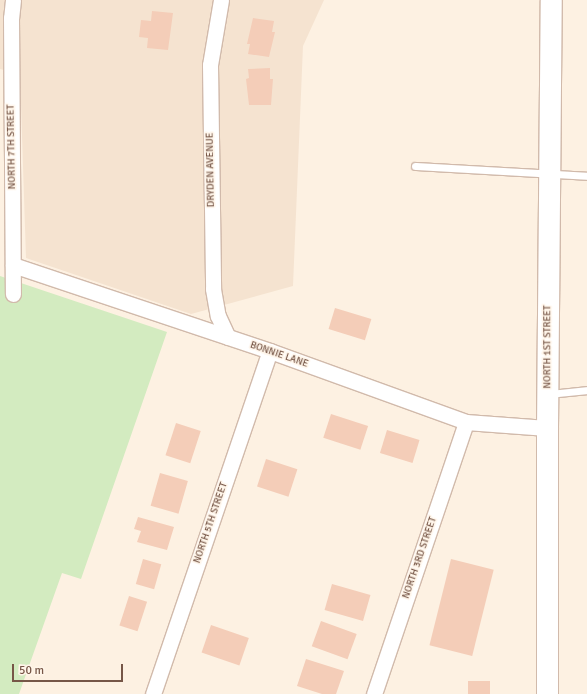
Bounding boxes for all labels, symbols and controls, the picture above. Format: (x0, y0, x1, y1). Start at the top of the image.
street label: NORTH 7TH STREET (5, 104, 19, 190)
street label: DRYDEN AVENUE (204, 133, 218, 207)
street label: NORTH 1ST STREET (542, 305, 554, 389)
street label: BONNIE LANE (248, 339, 310, 371)
street label: NORTH 5TH STREET (192, 481, 230, 565)
street label: NORTH 3RD STREET (400, 516, 440, 600)
scale bar (14, 656, 125, 682)
text: 50 m (19, 663, 44, 678)

